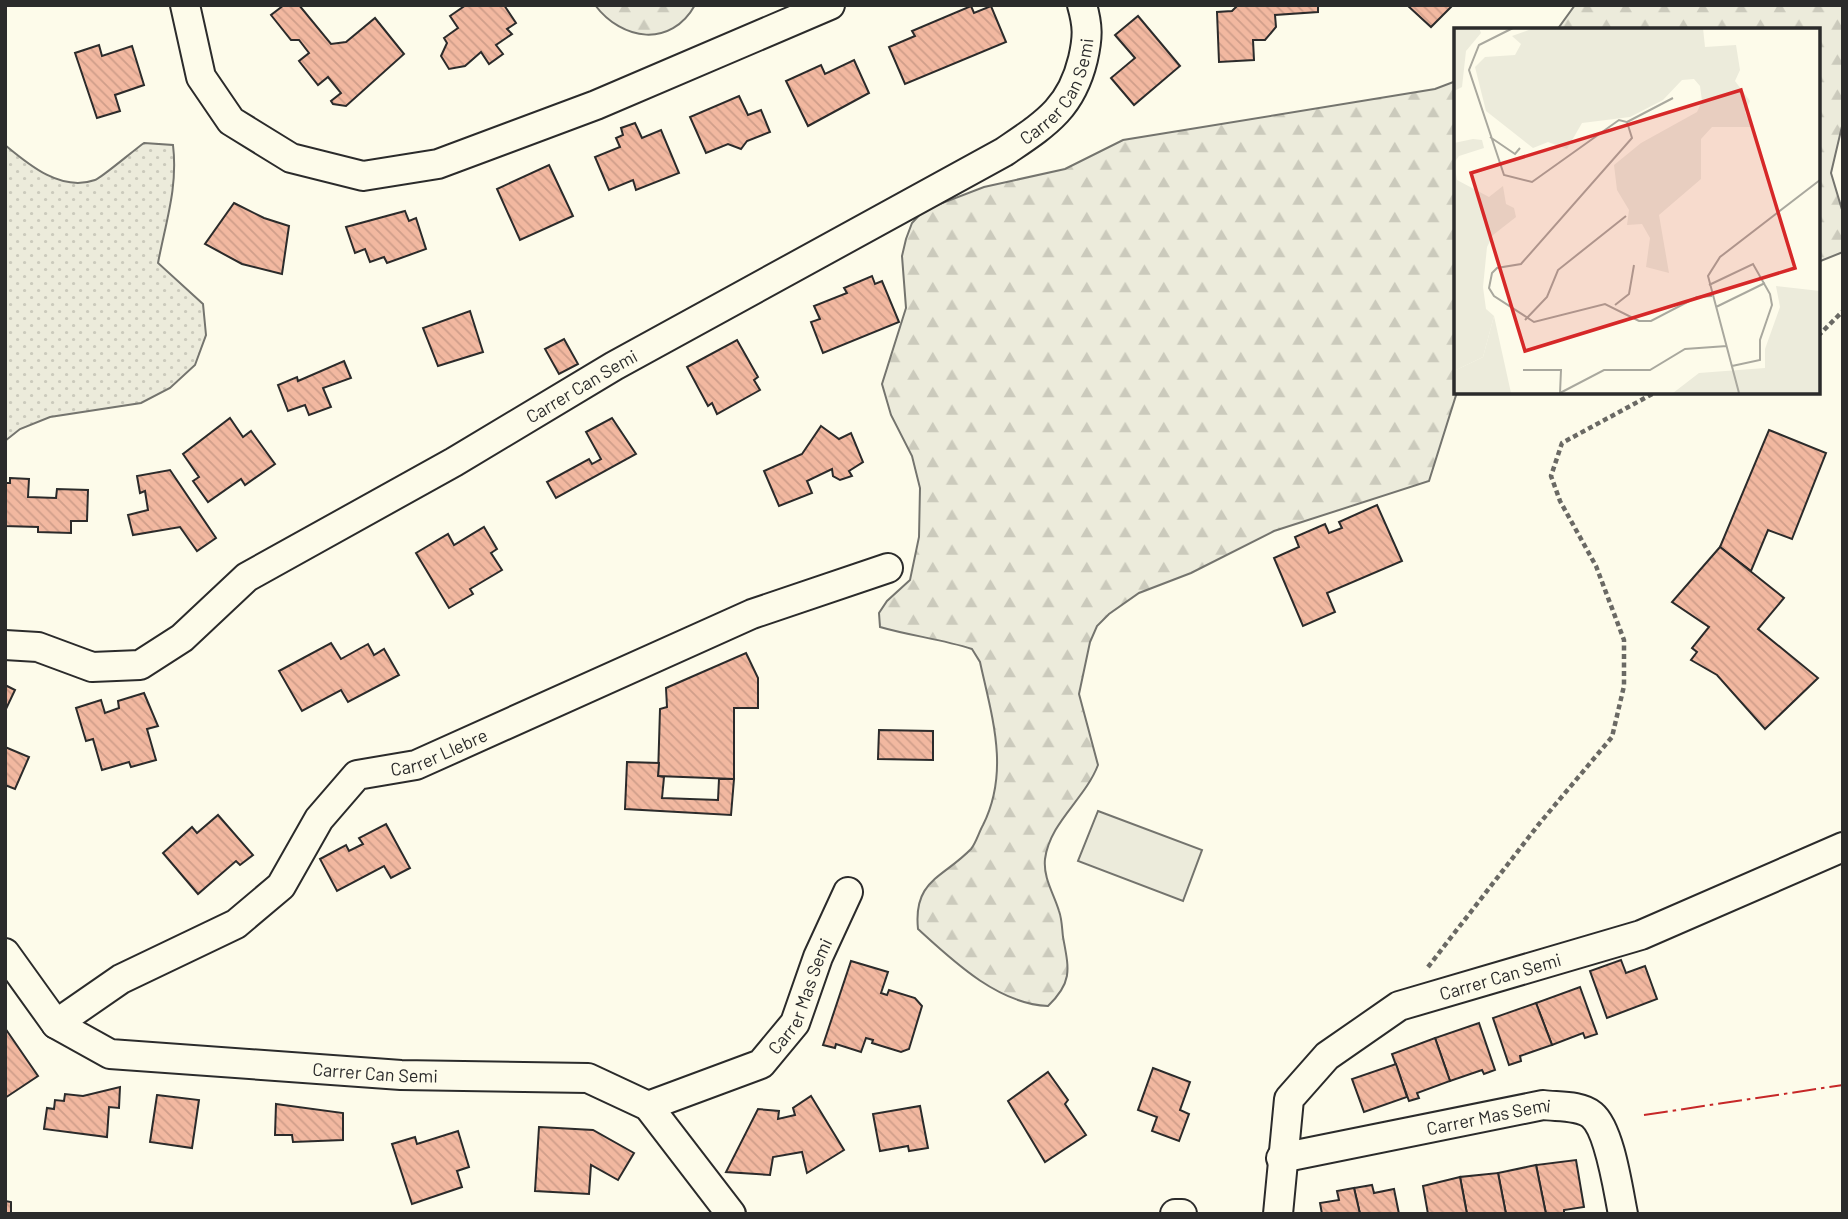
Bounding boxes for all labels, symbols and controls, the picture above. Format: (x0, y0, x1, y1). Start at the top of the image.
inset map (1454, 28, 1820, 394)
street label: Carrer Can Semi (1015, 37, 1097, 149)
street label: Carrer Can Semi (522, 344, 641, 427)
street label: Carrer Llebre (389, 723, 491, 780)
street label: Carrer Mas Semi (763, 935, 836, 1059)
street label: Carrer Can Semi (1437, 948, 1564, 1005)
street label: Carrer Can Semi (312, 1058, 438, 1087)
street label: Carrer Mas Semi (1424, 1094, 1552, 1139)

